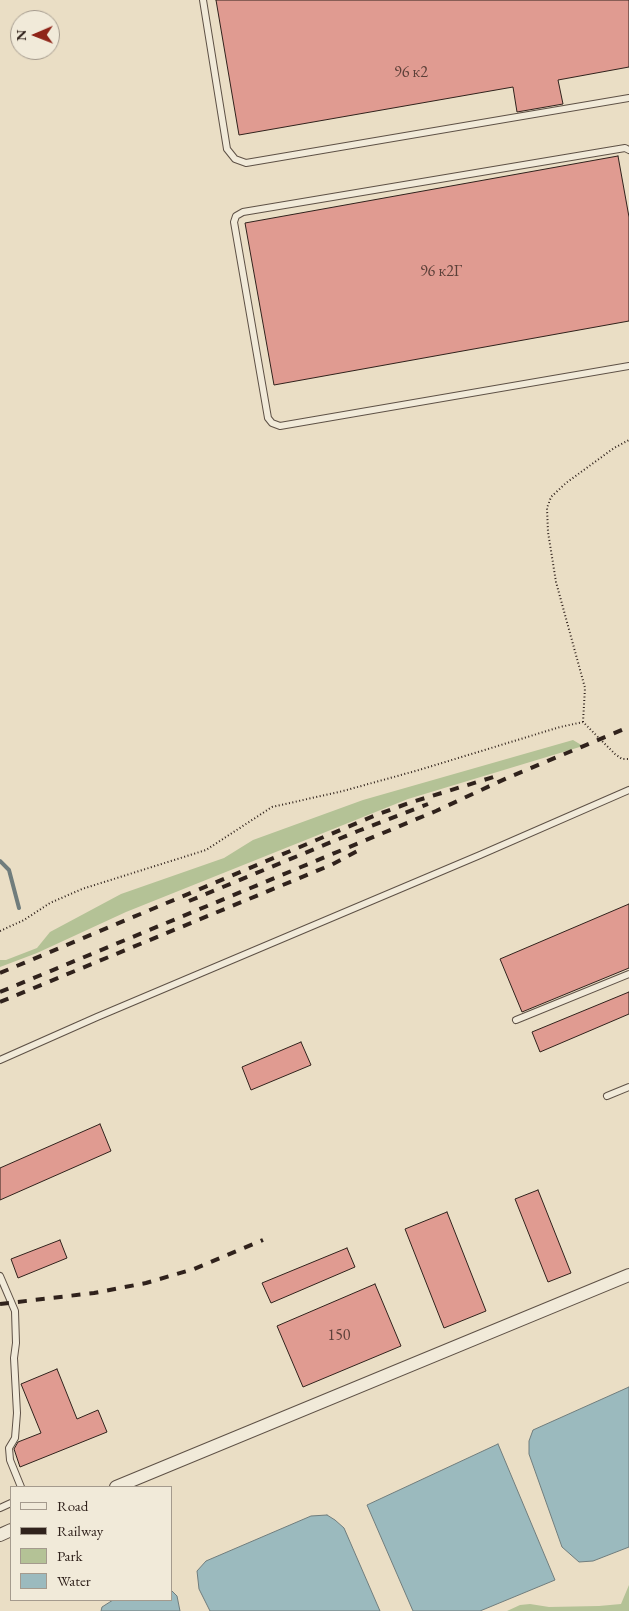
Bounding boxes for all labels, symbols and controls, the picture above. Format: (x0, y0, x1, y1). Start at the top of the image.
north arrow (10, 10, 60, 60)
text: N (12, 29, 30, 41)
house number: 96 к2 (394, 63, 428, 83)
house number: 96 к2Г (420, 262, 462, 282)
house number: 150 (327, 1326, 351, 1346)
legend (10, 1486, 172, 1601)
text: Road (57, 1496, 88, 1515)
text: Railway (57, 1521, 103, 1540)
text: Park (57, 1546, 83, 1565)
text: Water (57, 1571, 91, 1590)

